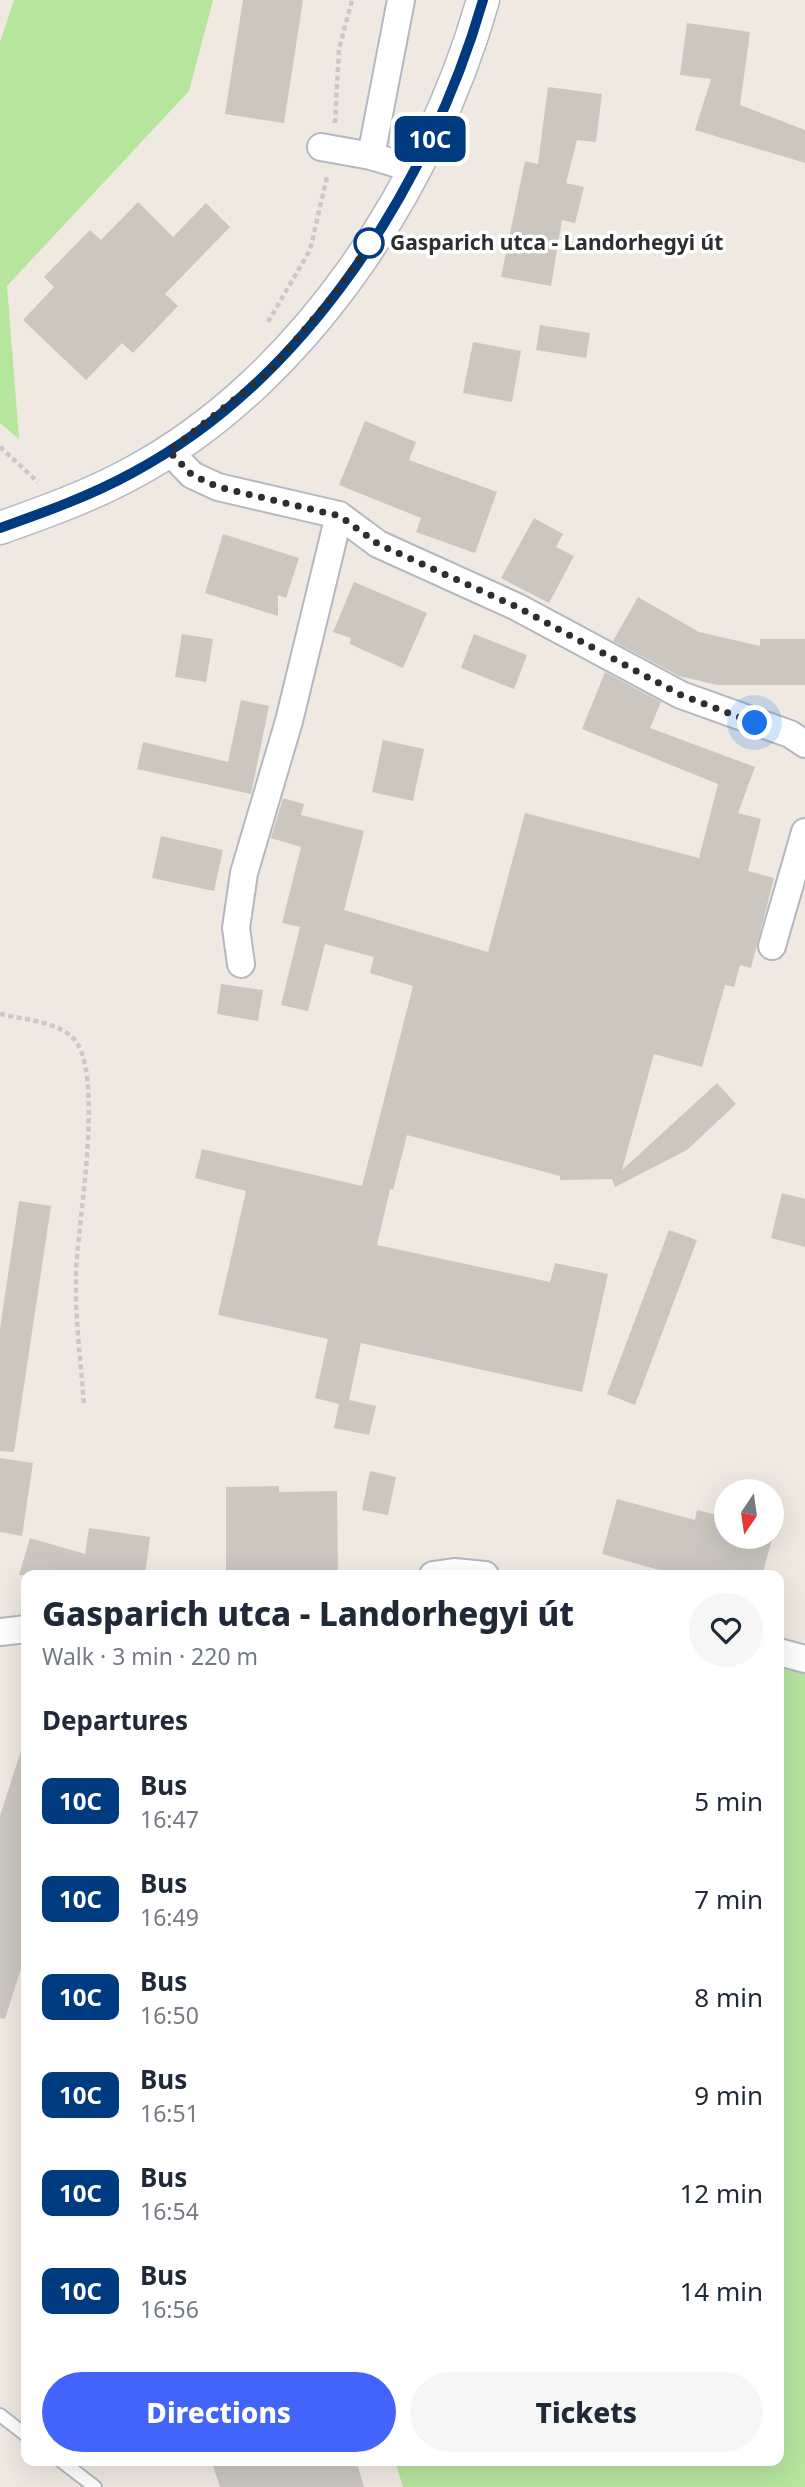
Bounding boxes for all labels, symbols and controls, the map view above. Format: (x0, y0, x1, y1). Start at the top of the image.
line badge: 10C (390, 116, 470, 162)
text: 10C (409, 122, 451, 155)
marker: Gasparich utca - Landorhegyi út (354, 228, 384, 258)
place label: Gasparich utca - Landorhegyi út (390, 228, 723, 256)
your location (737, 705, 772, 740)
north arrow (714, 1479, 784, 1549)
map controls (714, 1479, 784, 1549)
text: Gasparich utca - Landorhegyi út (42, 1591, 574, 1636)
button: heart (689, 1593, 763, 1667)
text: Walk · 3 min · 220 m (42, 1640, 258, 1672)
text: Departures (42, 1702, 188, 1738)
text: Bus (140, 1767, 187, 1803)
text: 5 min (694, 1783, 763, 1819)
text: 10C (59, 1784, 102, 1817)
text: 16:47 (140, 1803, 199, 1835)
text: Bus (140, 1865, 187, 1901)
text: 7 min (694, 1881, 763, 1917)
text: 10C (59, 1882, 102, 1915)
text: 16:49 (140, 1901, 199, 1933)
text: Bus (140, 1963, 187, 1999)
text: 8 min (694, 1979, 763, 2015)
text: 10C (59, 1980, 102, 2013)
text: 16:50 (140, 1999, 199, 2031)
text: Bus (140, 2061, 187, 2097)
text: 9 min (694, 2077, 763, 2113)
text: 10C (59, 2078, 102, 2111)
text: 16:51 (140, 2097, 199, 2129)
text: Bus (140, 2159, 187, 2195)
text: 12 min (679, 2175, 763, 2211)
text: 10C (59, 2176, 102, 2209)
text: 16:54 (140, 2195, 199, 2227)
text: Bus (140, 2257, 187, 2293)
text: 14 min (679, 2273, 763, 2309)
text: 10C (59, 2274, 102, 2307)
text: 16:56 (140, 2293, 199, 2325)
button: Directions (42, 2372, 396, 2452)
button: Tickets (410, 2372, 763, 2452)

